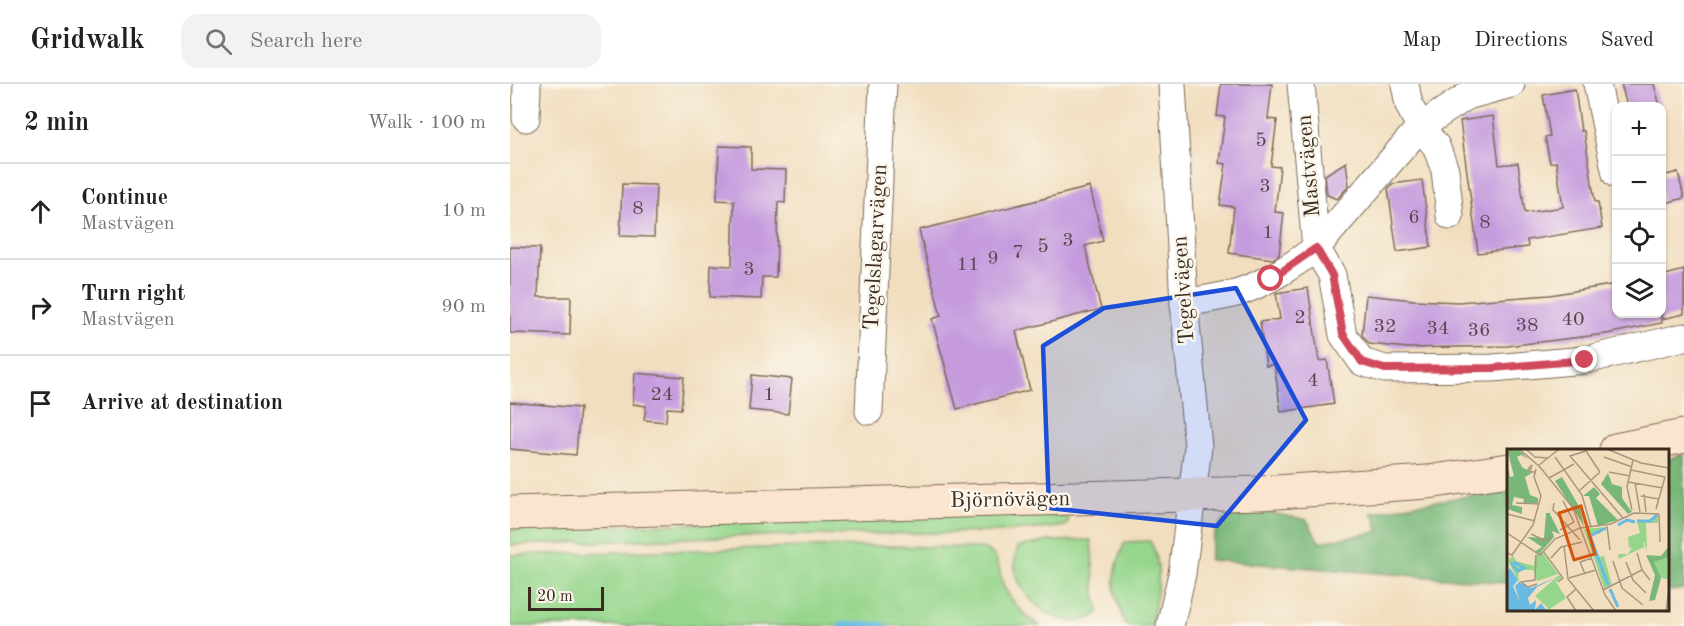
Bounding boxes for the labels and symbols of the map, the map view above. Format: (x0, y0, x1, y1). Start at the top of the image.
street label: Mastvägen (1294, 114, 1324, 218)
house number: 5 (1255, 131, 1267, 151)
street label: Tegelslagarvägen (861, 163, 891, 331)
house number: 3 (1259, 177, 1271, 197)
house number: 8 (632, 199, 644, 219)
house number: 6 (1408, 208, 1420, 228)
house number: 8 (1479, 213, 1491, 233)
house number: 1 (1262, 223, 1274, 243)
house number: 3 (1062, 231, 1074, 251)
street label: Tegelvägen (1169, 235, 1199, 345)
house number: 5 (1037, 237, 1049, 257)
house number: 7 (1012, 243, 1024, 263)
house number: 9 (987, 249, 999, 269)
house number: 11 (956, 255, 980, 275)
house number: 3 (743, 260, 755, 280)
route start (1257, 265, 1283, 291)
house number: 2 (1294, 308, 1306, 328)
house number: 40 (1561, 310, 1585, 330)
house number: 38 (1515, 316, 1539, 336)
house number: 32 (1373, 317, 1397, 337)
house number: 34 (1426, 319, 1450, 339)
house number: 36 (1467, 321, 1491, 341)
route end (1571, 346, 1597, 372)
house number: 4 (1307, 371, 1319, 391)
house number: 24 (650, 385, 674, 405)
house number: 1 (763, 385, 775, 405)
inset map (1507, 449, 1669, 611)
street label: Björnövägen (950, 488, 1071, 512)
scale bar (528, 584, 604, 612)

